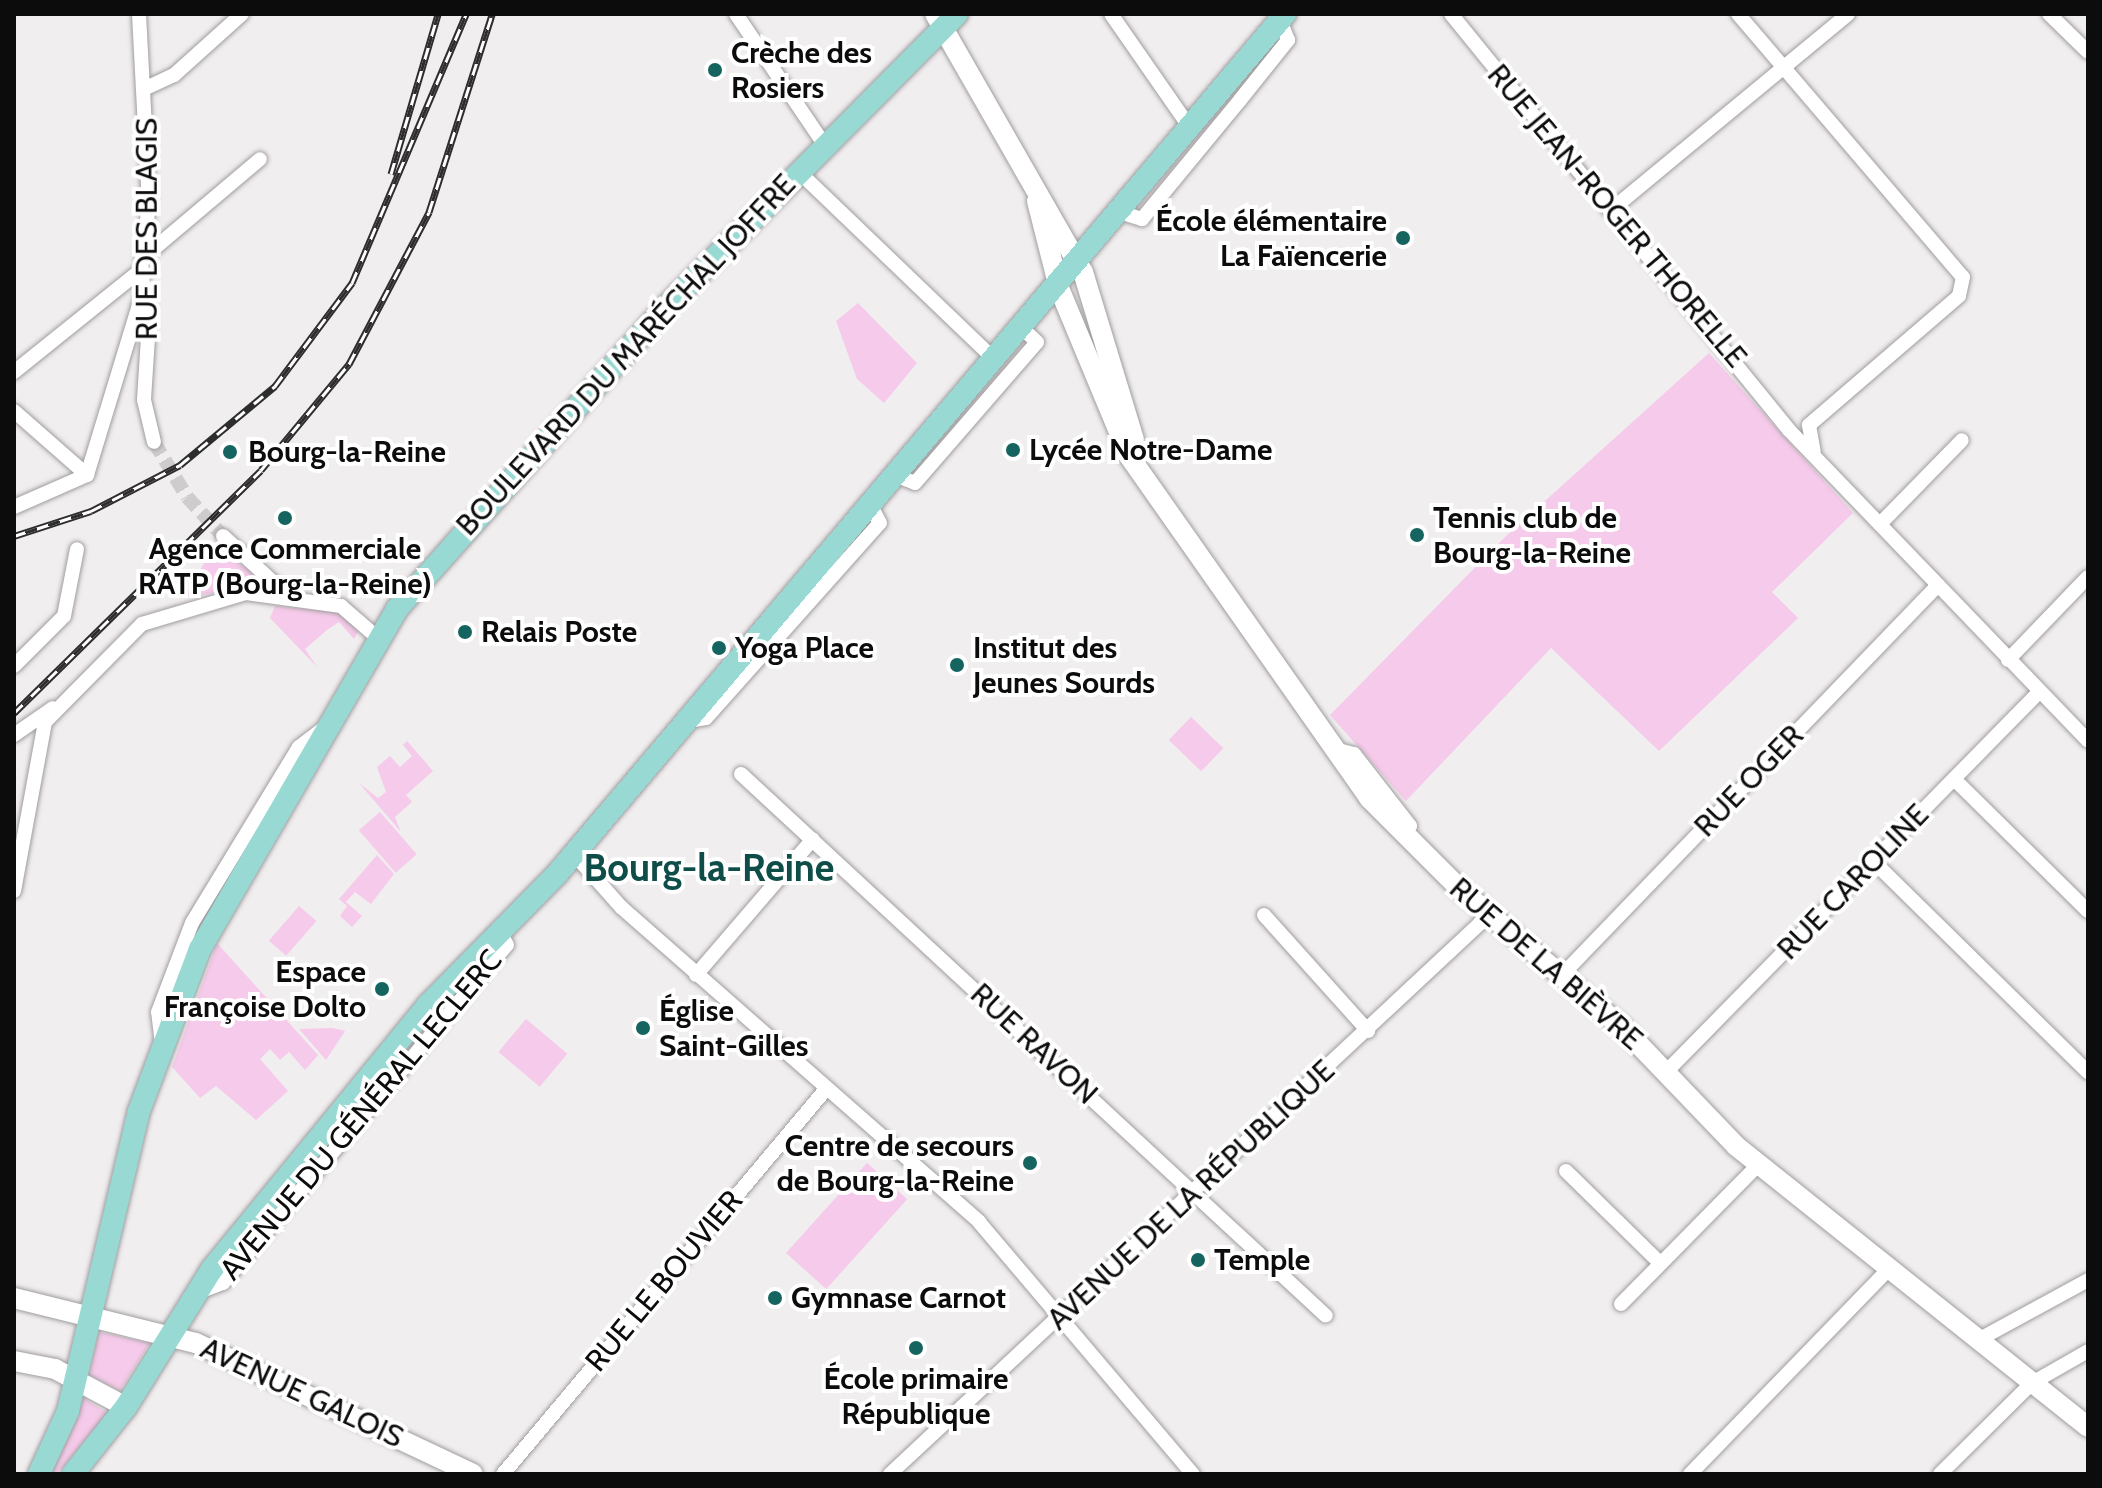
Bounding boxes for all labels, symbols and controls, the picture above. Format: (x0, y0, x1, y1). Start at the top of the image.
place label: Crèche des Rosiers (731, 35, 872, 106)
street label: RUE JEAN-ROGER THORELLE (1480, 57, 1754, 375)
marker: Crèche des Rosiers (706, 61, 724, 79)
street label: RUE DES BLAGIS (129, 118, 165, 340)
street label: BOULEVARD DU MARÉCHAL JOFFRE (449, 167, 803, 543)
place label: École élémentaire La Faïencerie (1156, 203, 1387, 274)
marker: École élémentaire La Faïencerie (1394, 229, 1412, 247)
place label: Lycée Notre-Dame (1029, 432, 1272, 468)
place label: Bourg-la-Reine (248, 434, 446, 470)
marker: Bourg-la-Reine (219, 441, 241, 463)
marker: Lycée Notre-Dame (1004, 441, 1022, 459)
place label: Tennis club de Bourg-la-Reine (1433, 500, 1631, 570)
marker: Agence Commerciale RATP (Bourg-la-Reine) (276, 509, 294, 527)
marker: Tennis club de Bourg-la-Reine (1408, 526, 1426, 544)
place label: Agence Commerciale RATP (Bourg-la-Reine) (138, 531, 432, 602)
place label: Relais Poste (481, 614, 637, 650)
marker: Relais Poste (456, 623, 474, 641)
place label: Yoga Place (735, 630, 874, 666)
place label: Institut des Jeunes Sourds (973, 630, 1155, 700)
marker: Yoga Place (710, 639, 728, 657)
marker: Institut des Jeunes Sourds (948, 656, 966, 674)
street label: RUE OGER (1687, 718, 1811, 844)
street label: RUE CAROLINE (1770, 797, 1936, 967)
district label: Bourg-la-Reine (584, 845, 834, 891)
street label: RUE DE LA BIÈVRE (1442, 870, 1650, 1058)
street label: AVENUE DU GÉNÉRAL LECLERC (212, 943, 510, 1287)
place label: Espace Françoise Dolto (164, 954, 366, 1024)
street label: RUE RAVON (963, 976, 1105, 1112)
marker: Espace Françoise Dolto (373, 980, 391, 998)
place label: Église Saint-Gilles (659, 993, 808, 1064)
marker: Église Saint-Gilles (634, 1019, 652, 1037)
street label: AVENUE DE LA RÉPUBLIQUE (1040, 1053, 1342, 1337)
place label: Centre de secours de Bourg-la-Reine (777, 1128, 1014, 1198)
marker: Centre de secours de Bourg-la-Reine (1021, 1154, 1039, 1172)
street label: RUE LE BOUVIER (578, 1183, 750, 1379)
place label: Temple (1214, 1242, 1310, 1278)
marker: Temple (1189, 1251, 1207, 1269)
place label: Gymnase Carnot (791, 1280, 1006, 1316)
marker: Gymnase Carnot (766, 1289, 784, 1307)
street label: AVENUE GALOIS (195, 1330, 409, 1456)
marker: École primaire République (907, 1339, 925, 1357)
place label: École primaire République (824, 1361, 1008, 1432)

